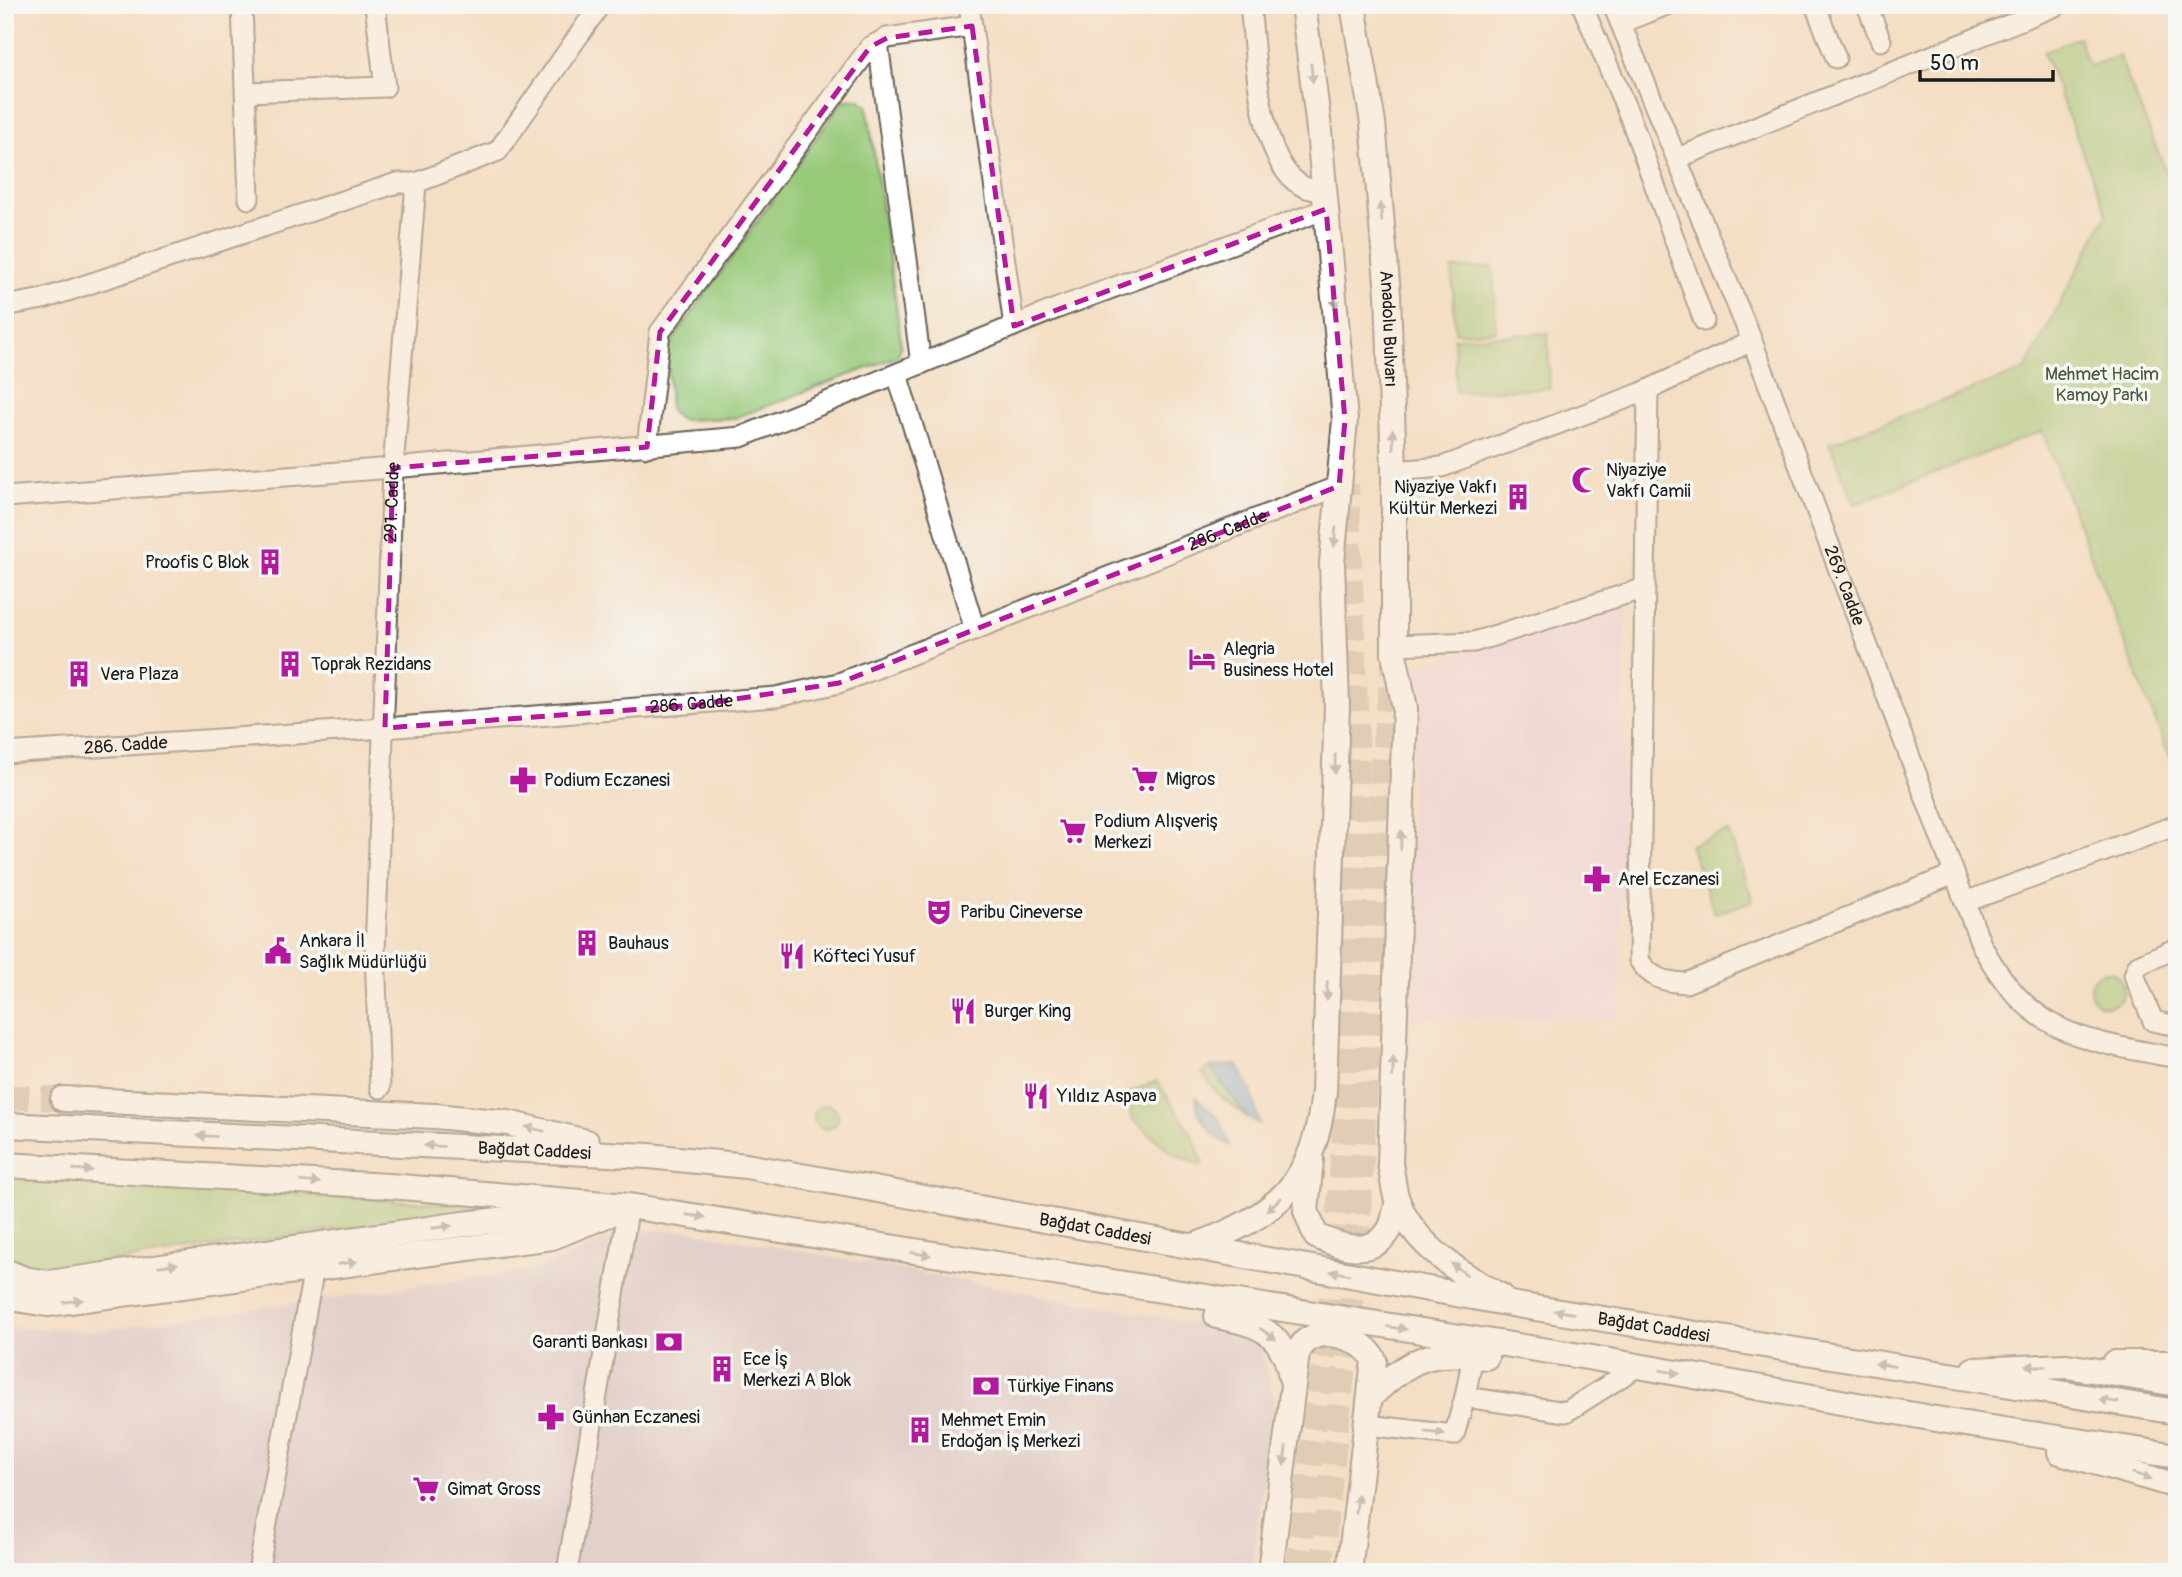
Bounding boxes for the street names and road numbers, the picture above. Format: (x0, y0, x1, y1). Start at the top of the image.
street label: Anadolu Bulvarı (1374, 269, 1402, 388)
street label: 291. Cadde (379, 461, 405, 543)
street label: 286. Cadde (1184, 504, 1271, 556)
street label: 269. Cadde (1819, 542, 1870, 629)
street label: 286. Cadde (649, 689, 734, 719)
street label: 286. Cadde (83, 731, 168, 760)
street label: Bağdat Caddesi (477, 1137, 591, 1165)
street label: Bağdat Caddesi (1037, 1208, 1153, 1251)
street label: Bağdat Caddesi (1596, 1307, 1711, 1348)

